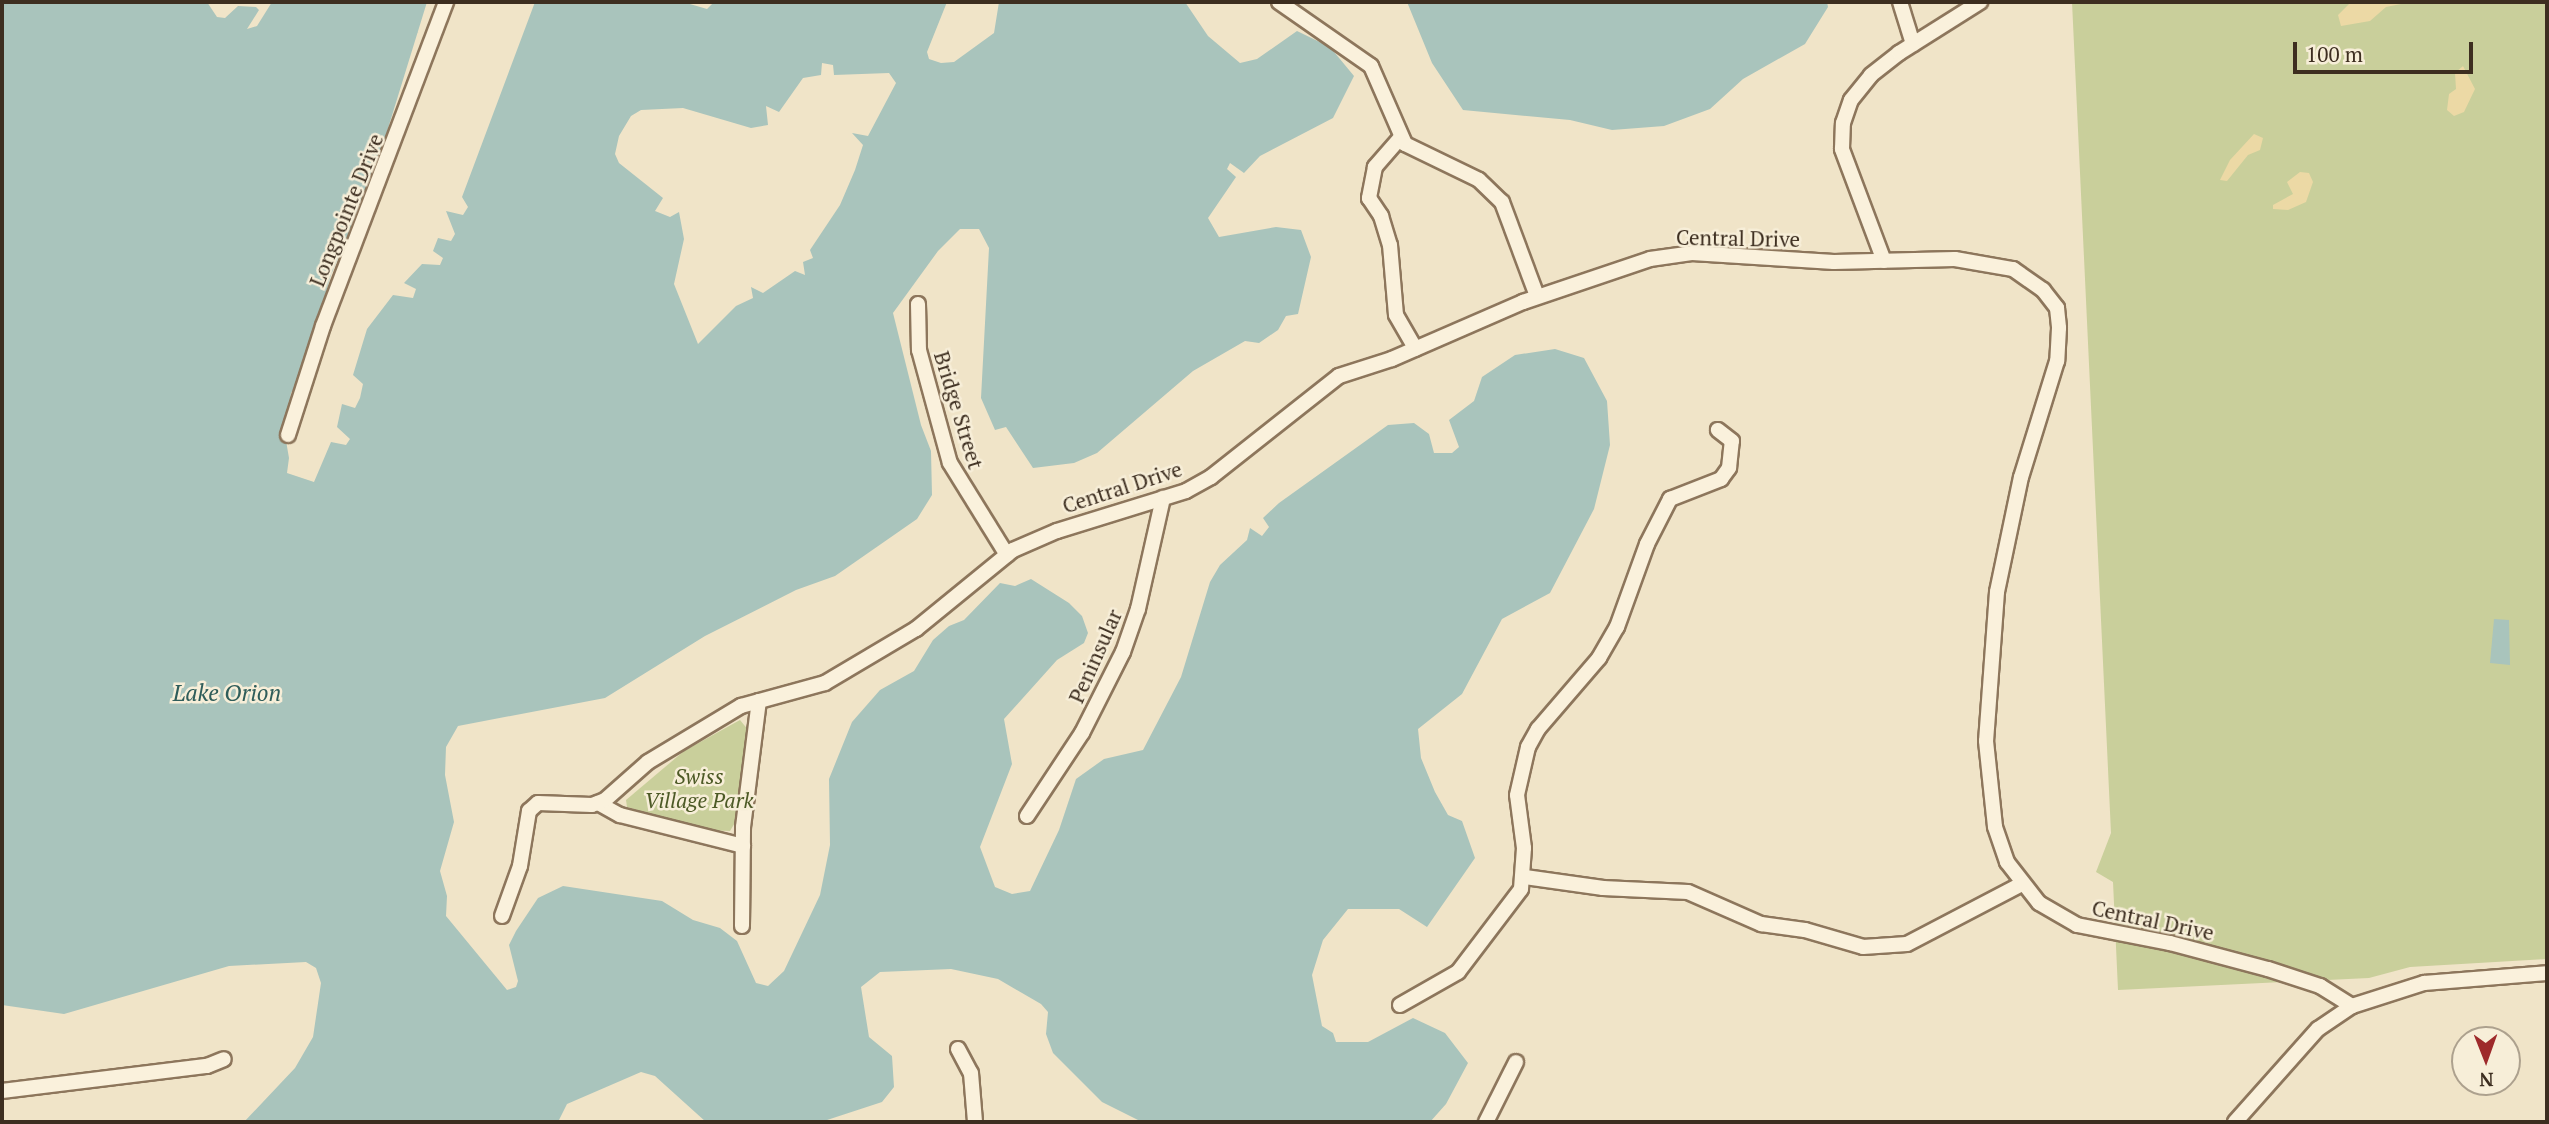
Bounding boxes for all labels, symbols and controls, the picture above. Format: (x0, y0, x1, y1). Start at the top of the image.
scale bar (2297, 28, 2477, 72)
text: 100 m (2306, 40, 2363, 68)
street label: Longpointe Drive (304, 130, 388, 290)
street label: Central Drive (1676, 224, 1800, 252)
street label: Bridge Street (929, 348, 989, 472)
street label: Central Drive (1059, 456, 1185, 518)
street label: Peninsular (1063, 605, 1127, 707)
water label: Lake Orion (173, 679, 281, 707)
park label: Swiss Village Park (644, 763, 754, 813)
street label: Central Drive (2090, 895, 2216, 945)
north arrow (2451, 1026, 2521, 1096)
text: N (2479, 1068, 2494, 1093)

